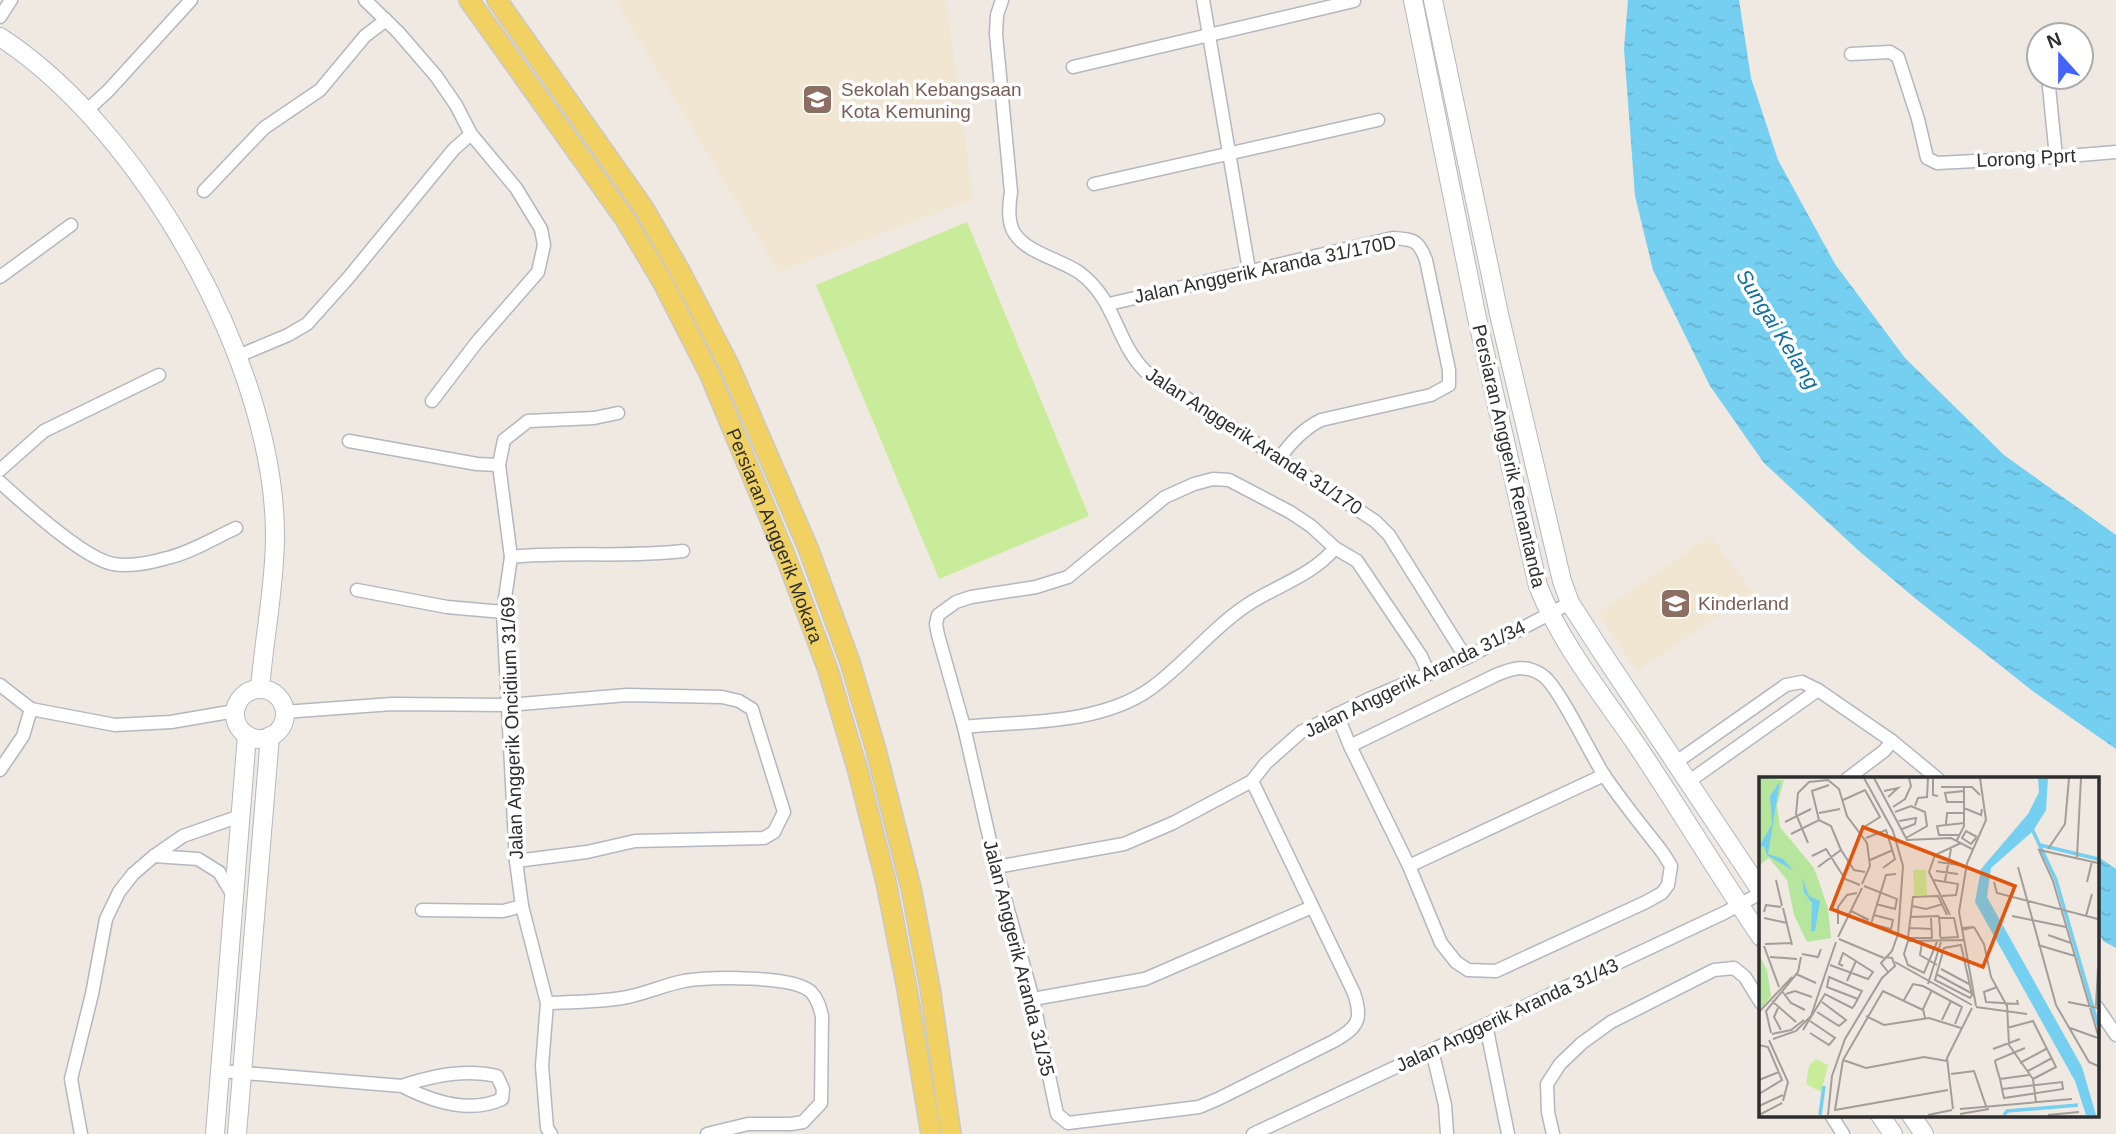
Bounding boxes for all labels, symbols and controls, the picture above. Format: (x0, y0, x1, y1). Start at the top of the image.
north arrow (2025, 21, 2095, 91)
text: N (2044, 28, 2064, 53)
place label: Sekolah Kebangsaan Kota Kemuning (841, 79, 1022, 122)
school or university icon: Sekolah Kebangsaan Kota Kemuning (801, 83, 835, 117)
street label: Lorong Pprt (1976, 145, 2077, 171)
street label: Jalan Anggerik Aranda 31/170D (1132, 231, 1398, 307)
water label: Sungai Kelang (1732, 265, 1824, 393)
street label: Persiaran Anggerik Renantanda (1468, 322, 1550, 590)
street label: Jalan Anggerik Aranda 31/170 (1142, 363, 1366, 519)
street label: Persiaran Anggerik Mokara (723, 425, 828, 646)
school or university icon: Kinderland (1658, 586, 1692, 620)
place label: Kinderland (1698, 593, 1789, 614)
street label: Jalan Anggerik Oncidium 31/69 (497, 596, 527, 860)
street label: Jalan Anggerik Aranda 31/34 (1301, 616, 1529, 742)
inset map (1759, 777, 2098, 1116)
street label: Jalan Anggerik Aranda 31/35 (979, 838, 1059, 1078)
street label: Jalan Anggerik Aranda 31/43 (1392, 954, 1622, 1076)

